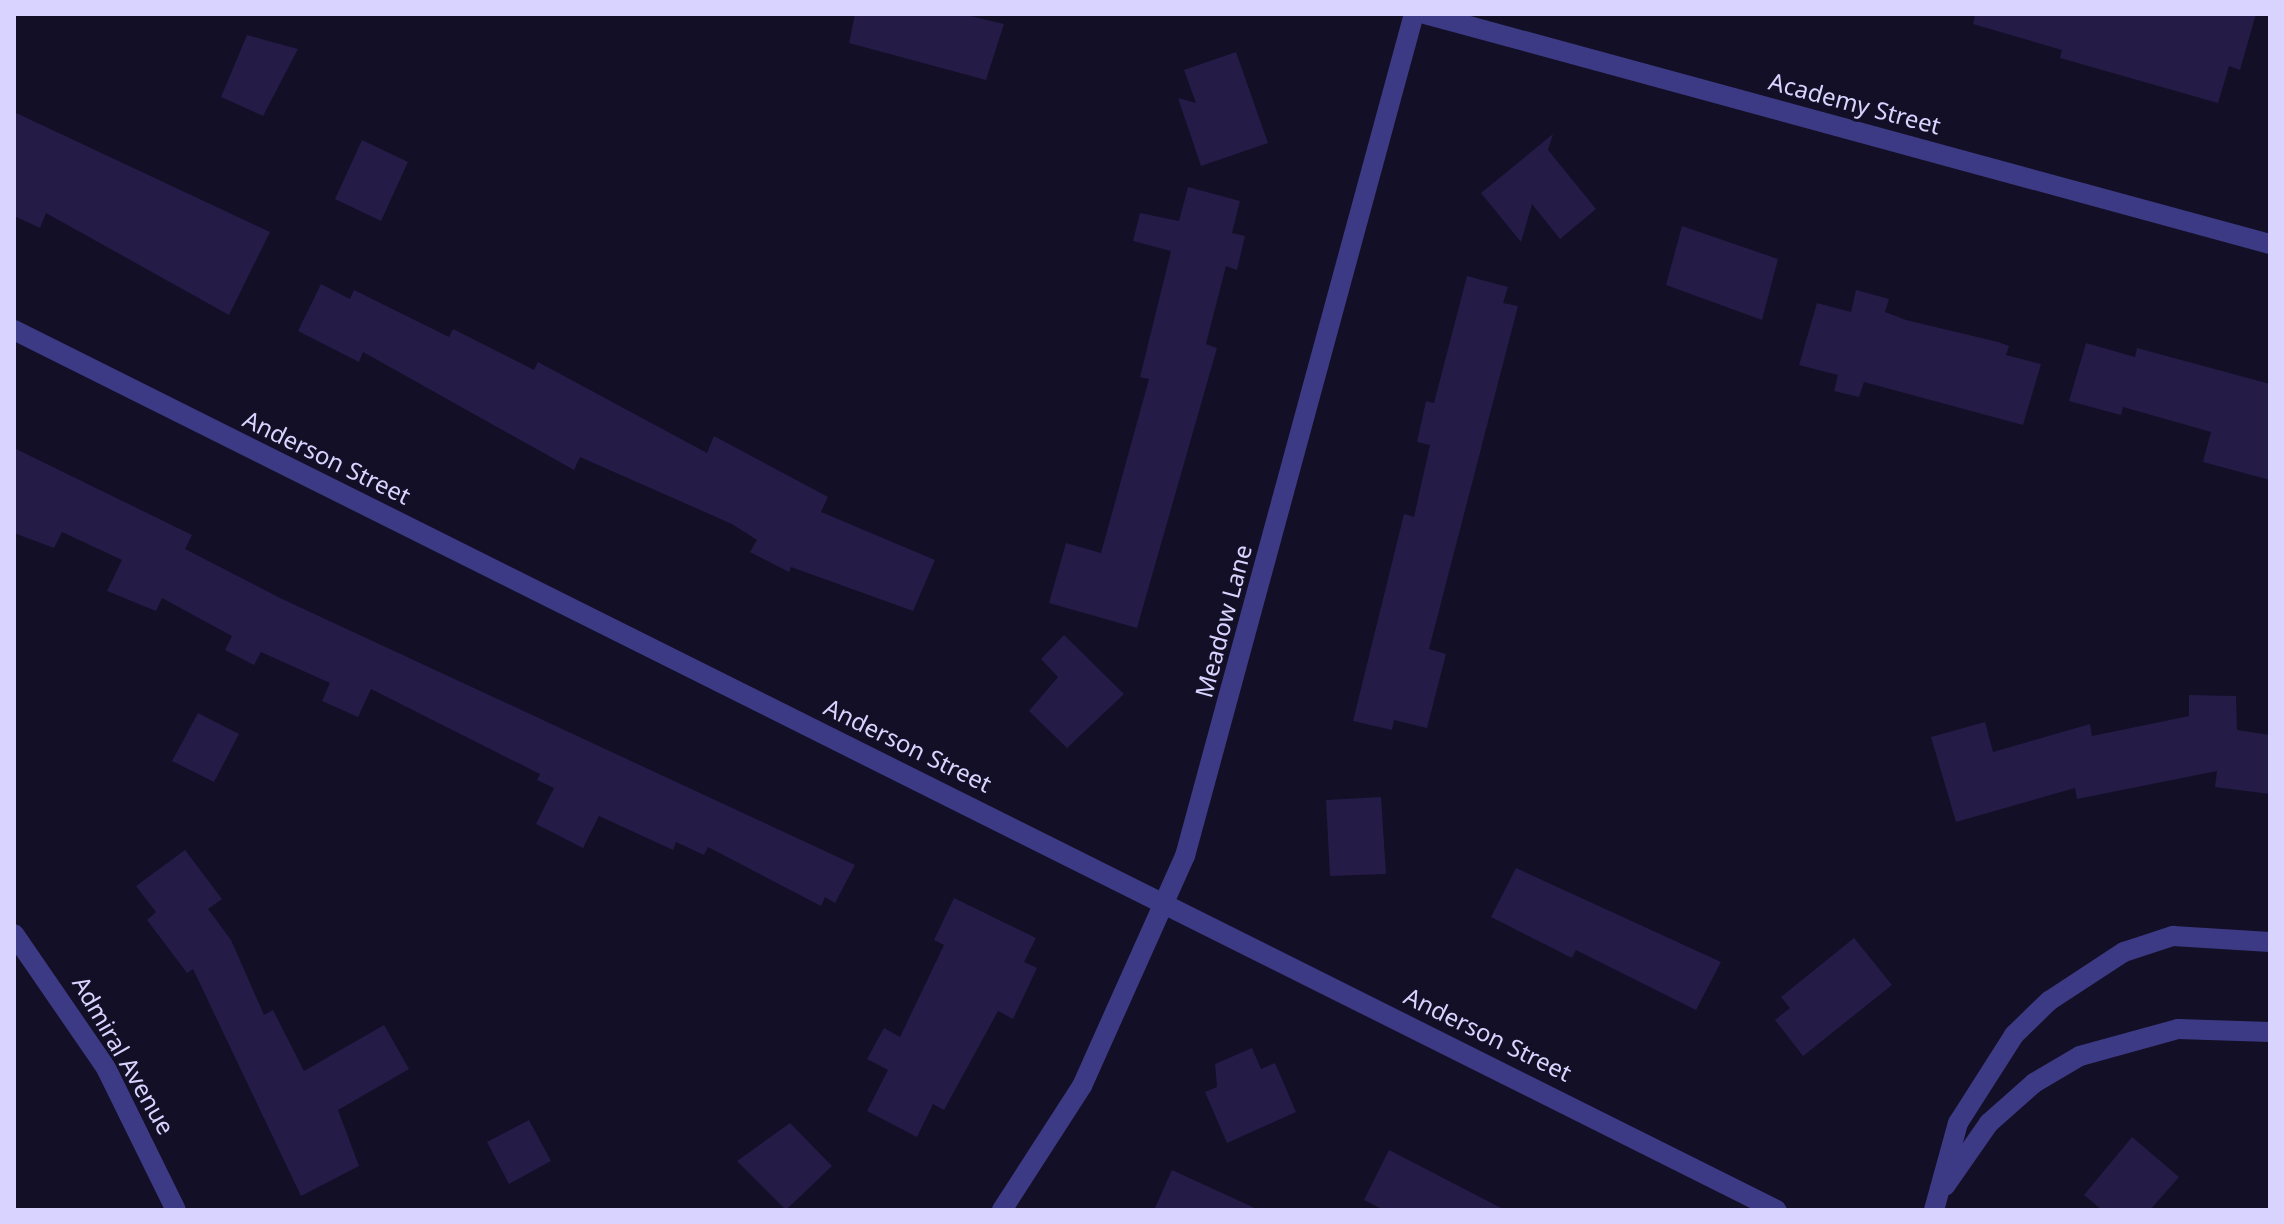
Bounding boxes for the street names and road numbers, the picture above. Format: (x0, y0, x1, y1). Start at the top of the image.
street label: Academy Street (1766, 66, 1944, 140)
street label: Anderson Street (239, 404, 415, 510)
street label: Meadow Lane (1189, 541, 1257, 701)
street label: Anderson Street (820, 692, 996, 798)
street label: Admiral Avenue (67, 971, 181, 1139)
street label: Anderson Street (1400, 981, 1576, 1087)

